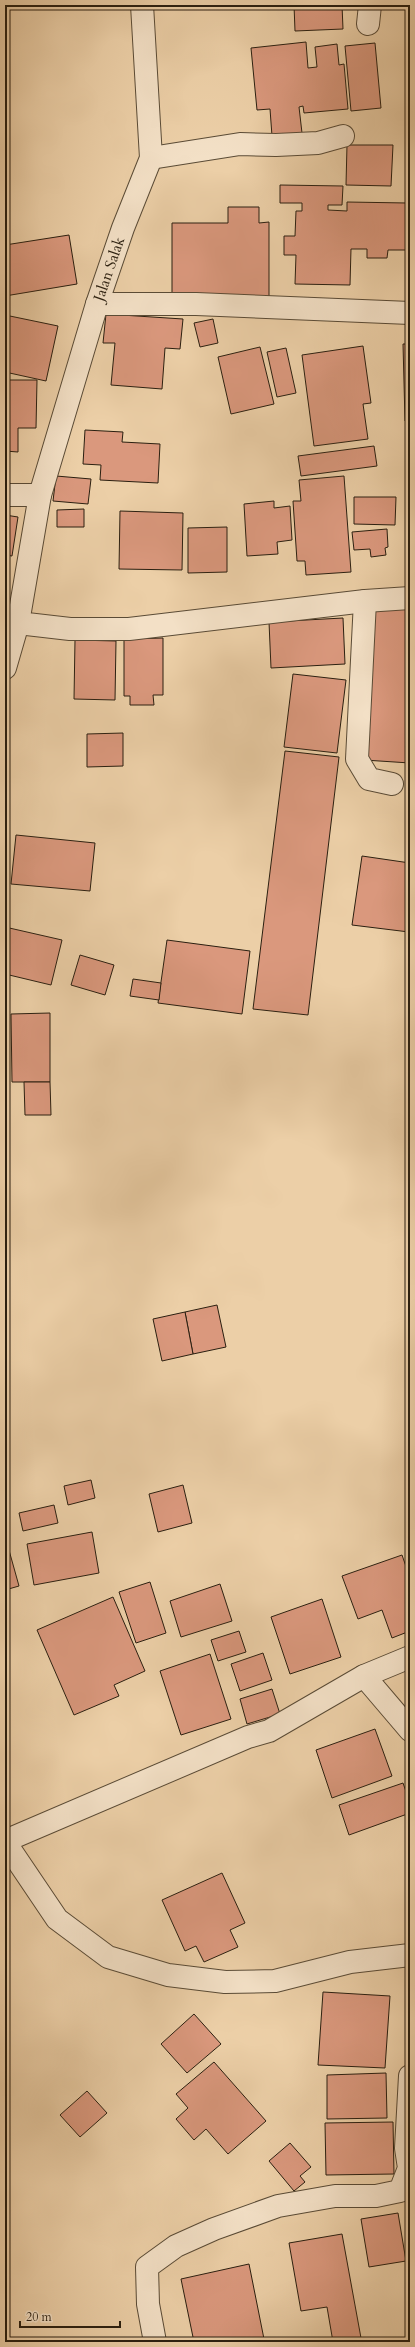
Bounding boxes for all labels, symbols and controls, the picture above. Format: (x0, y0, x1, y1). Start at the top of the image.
street label: Jalan Salak (88, 234, 129, 306)
scale bar (20, 2303, 120, 2329)
text: 20 m (26, 2309, 53, 2325)

